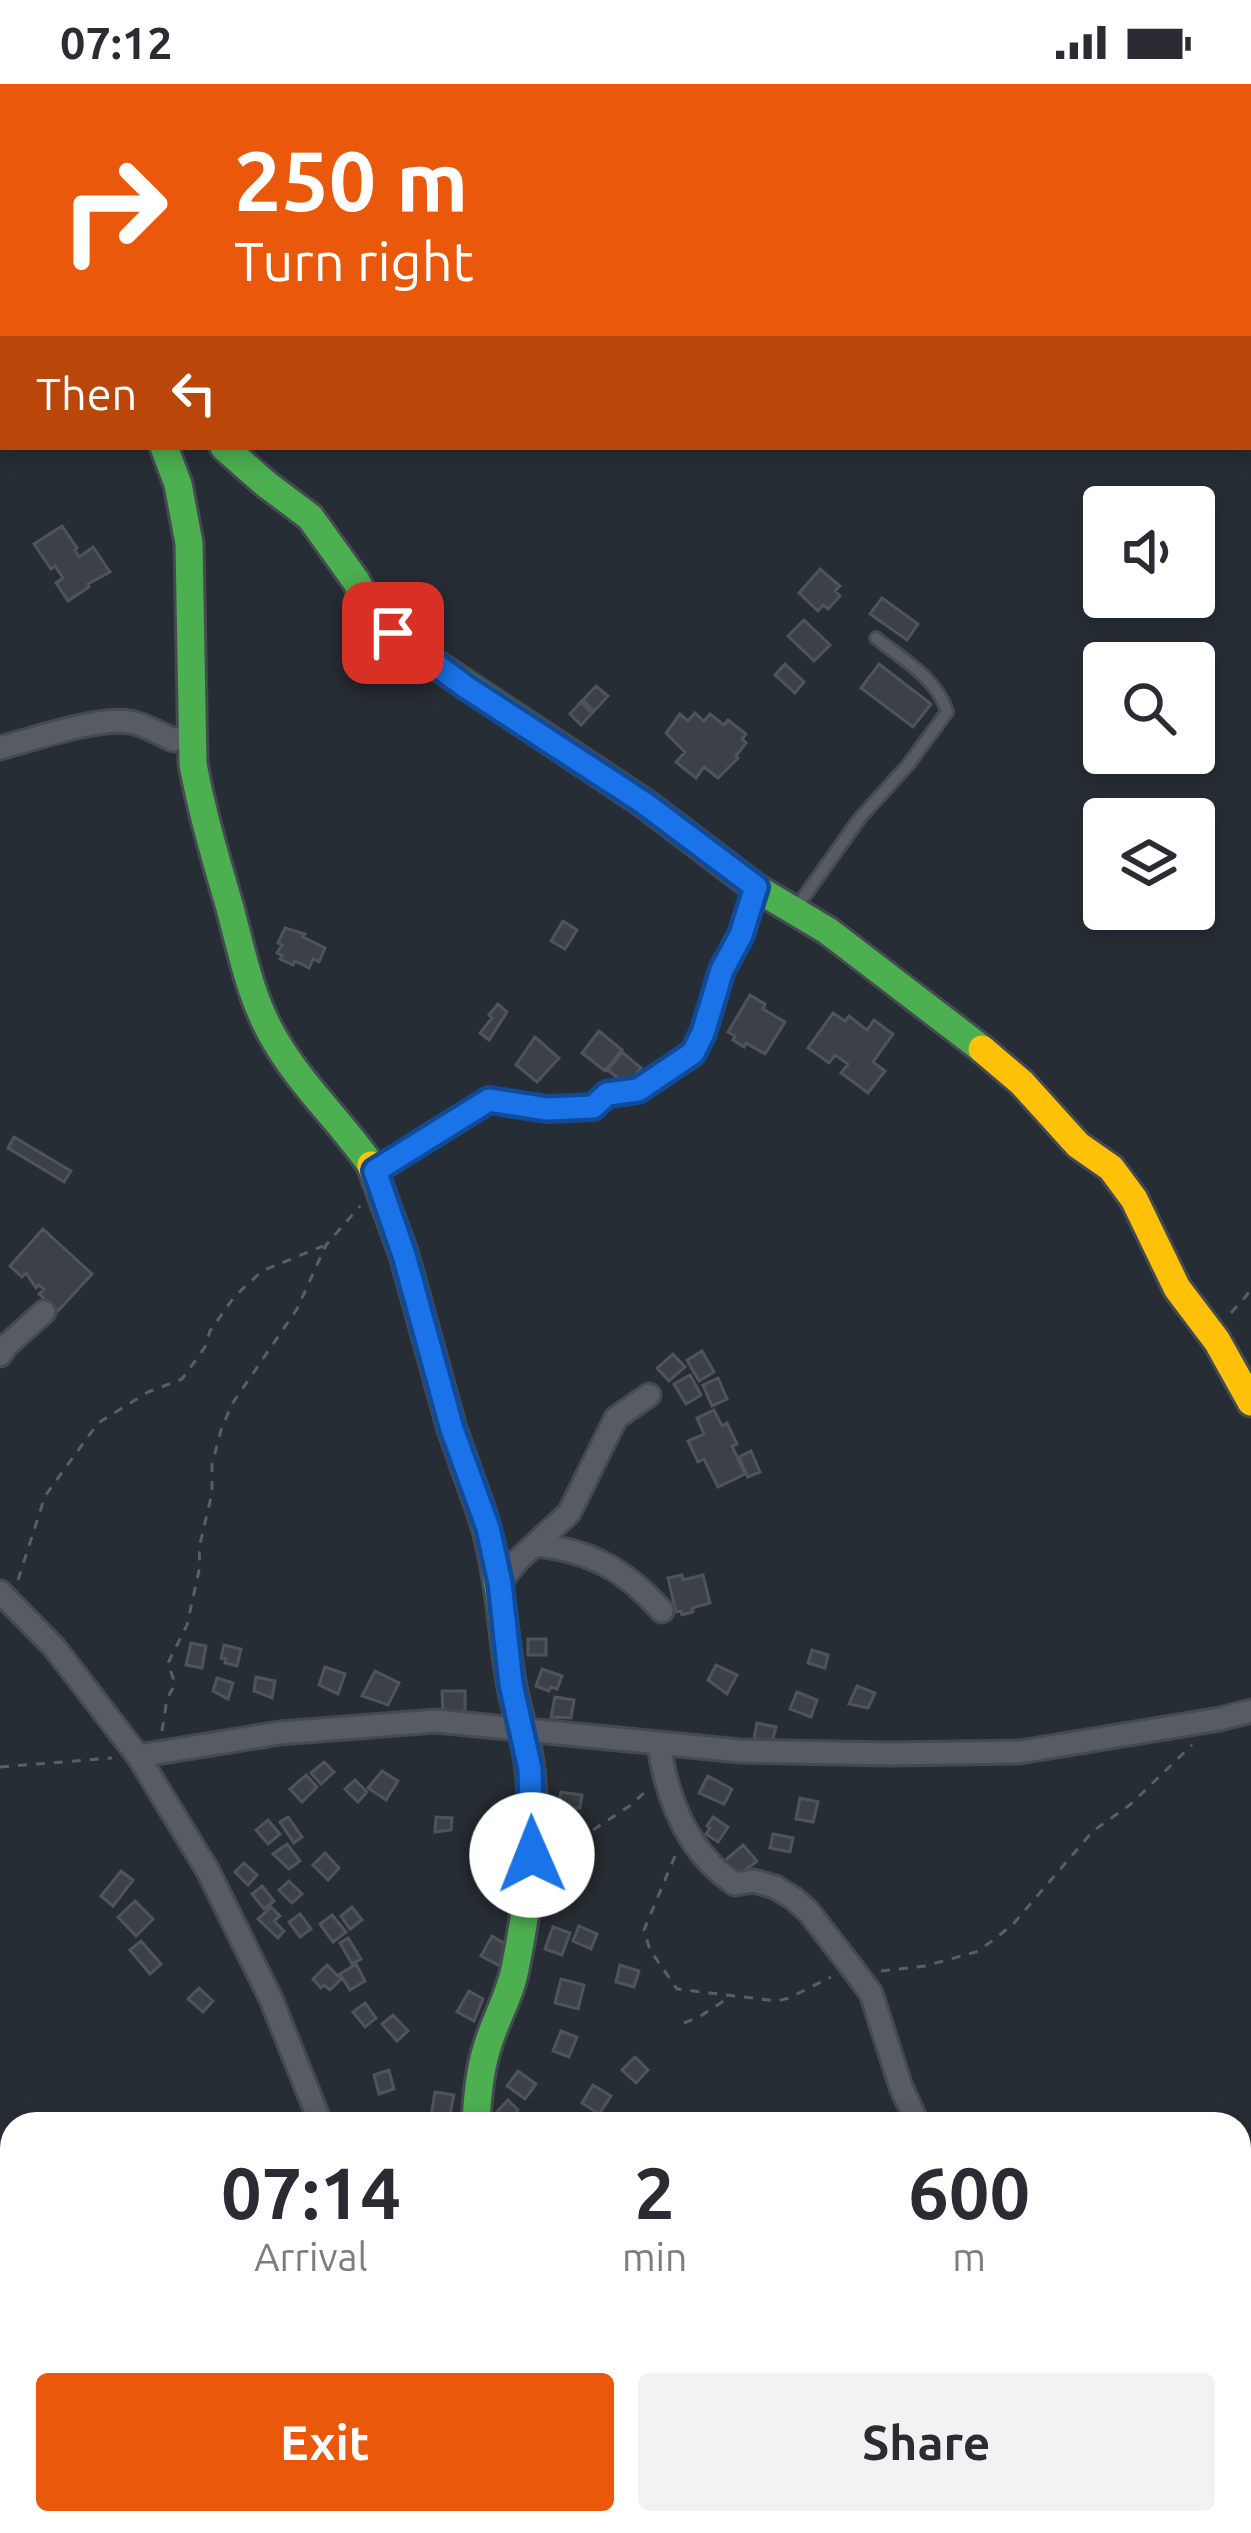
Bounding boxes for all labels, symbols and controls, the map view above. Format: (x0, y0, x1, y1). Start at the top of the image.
text: 07:12 (60, 17, 173, 68)
icon: right (36, 132, 192, 288)
text: 250 m (234, 133, 468, 227)
text: Turn right (234, 231, 474, 291)
icon: left (161, 360, 227, 426)
text: Then (36, 368, 137, 419)
map controls (1083, 486, 1215, 930)
button: sound (1083, 486, 1215, 618)
pin (342, 582, 444, 684)
icon: arrive (360, 600, 426, 666)
button: search (1083, 642, 1215, 774)
button: layers (1083, 798, 1215, 930)
position arrow (469, 1792, 595, 1918)
text: 07:14 (221, 2152, 401, 2233)
text: 2 (634, 2152, 675, 2233)
text: 600 (908, 2152, 1030, 2233)
text: Arrival (254, 2235, 368, 2278)
text: min (622, 2235, 687, 2278)
text: m (952, 2235, 986, 2278)
button: Exit (36, 2373, 614, 2511)
button: Share (638, 2373, 1215, 2511)

